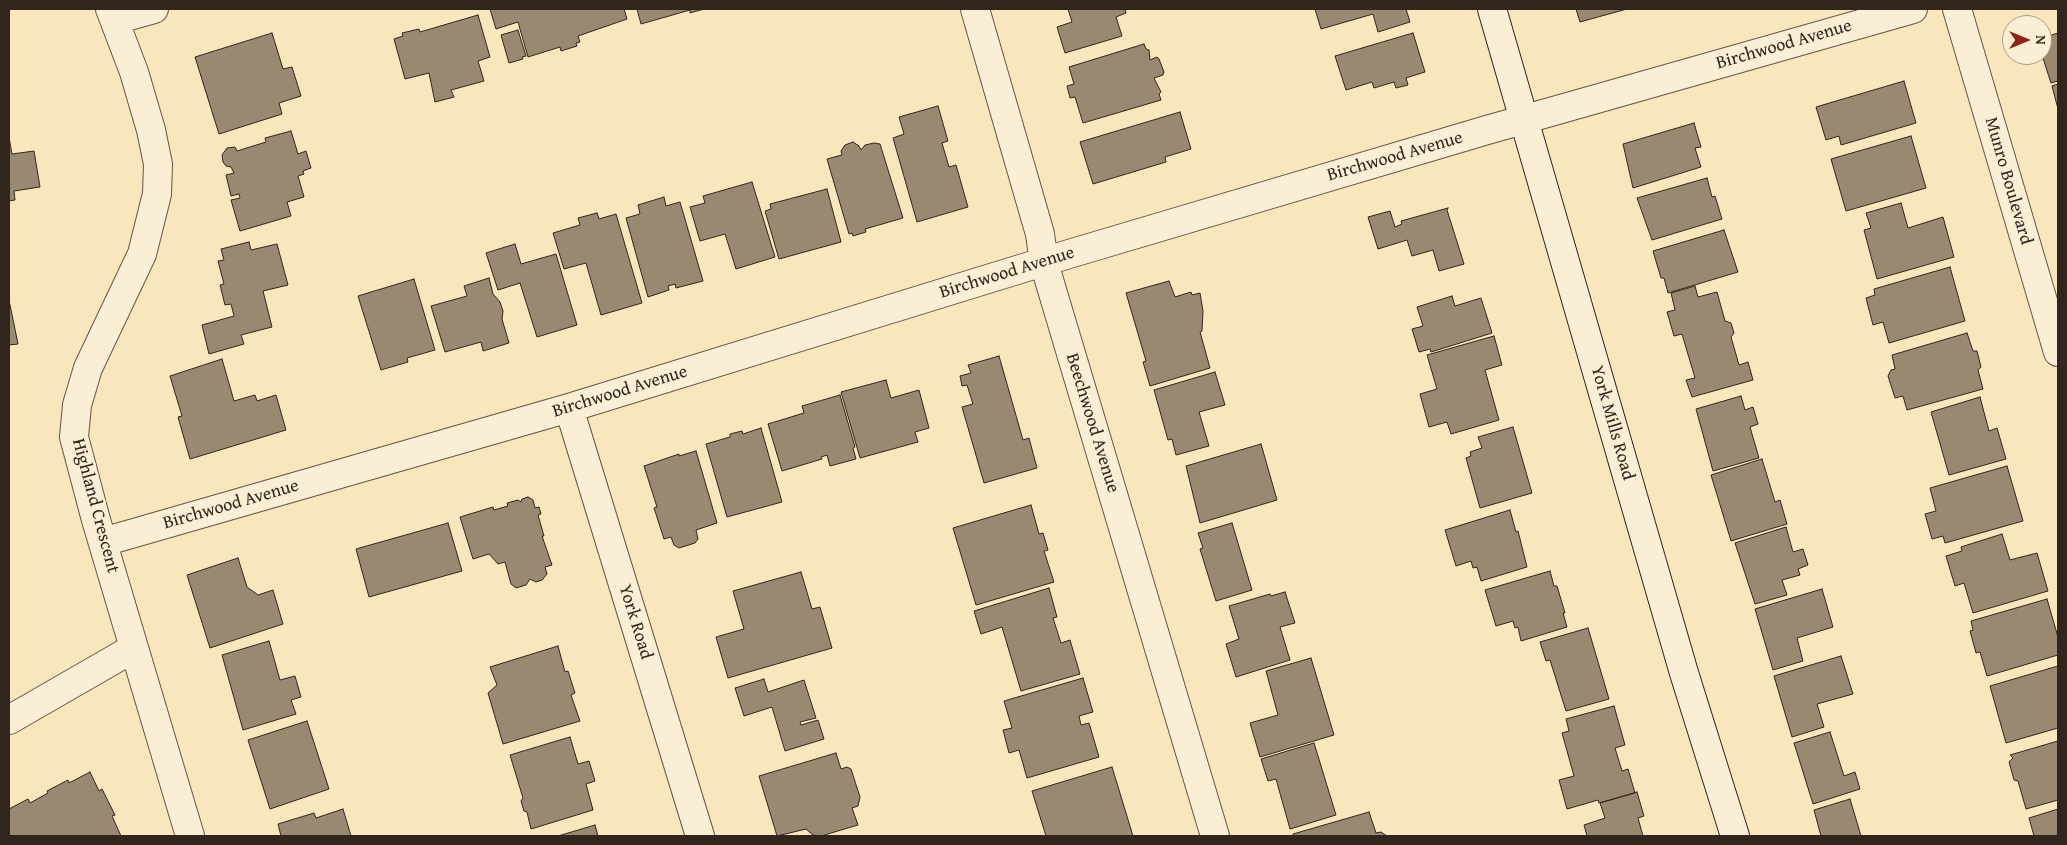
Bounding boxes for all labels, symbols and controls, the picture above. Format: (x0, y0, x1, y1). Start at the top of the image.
street label: Birchwood Avenue (1714, 15, 1854, 75)
north arrow (2002, 15, 2052, 65)
text: N (2031, 35, 2051, 45)
street label: Munro Boulevard (1979, 115, 2037, 247)
street label: Birchwood Avenue (1325, 127, 1465, 187)
street label: Birchwood Avenue (937, 242, 1077, 304)
street label: Beechwood Avenue (1061, 351, 1123, 495)
street label: Birchwood Avenue (550, 361, 690, 423)
street label: York Mills Road (1585, 363, 1639, 483)
street label: Highland Crescent (67, 436, 123, 576)
street label: Birchwood Avenue (161, 475, 301, 535)
street label: York Road (613, 582, 657, 662)

